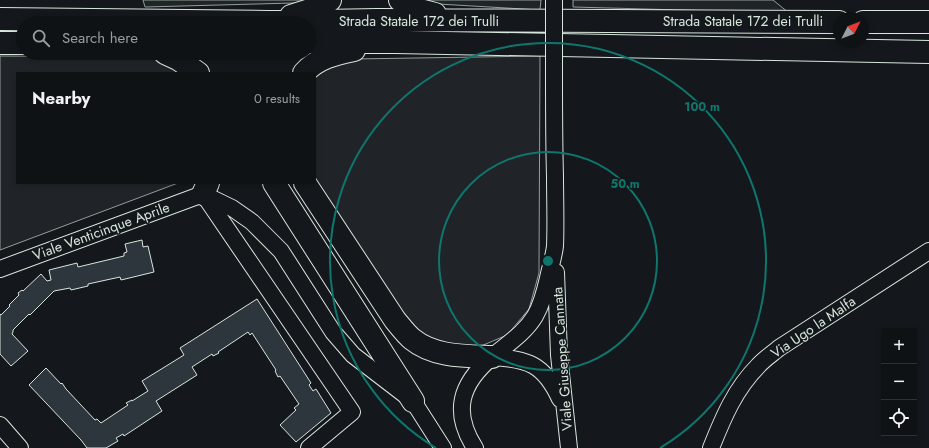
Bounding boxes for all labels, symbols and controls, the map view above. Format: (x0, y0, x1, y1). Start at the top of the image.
street label: Strada Statale 172 dei Trulli (339, 11, 499, 31)
street label: Strada Statale 172 dei Trulli (663, 11, 823, 31)
north arrow (833, 12, 869, 48)
search box (16, 16, 316, 60)
icon: search (30, 27, 52, 49)
text: Search here (62, 27, 138, 49)
text: Nearby (32, 86, 90, 110)
text: 0 results (254, 89, 300, 108)
text: 100 m (684, 98, 720, 116)
text: 50 m (610, 175, 640, 193)
street label: Viale Venticinque Aprile (30, 197, 172, 265)
centre of rings (541, 254, 555, 268)
street label: Viale Giuseppe Cannata (547, 286, 577, 432)
street label: Via Ugo la Malfa (767, 291, 859, 363)
map controls (881, 328, 917, 436)
button: + (881, 328, 917, 364)
button: − (881, 364, 917, 400)
button: locate (881, 400, 917, 436)

